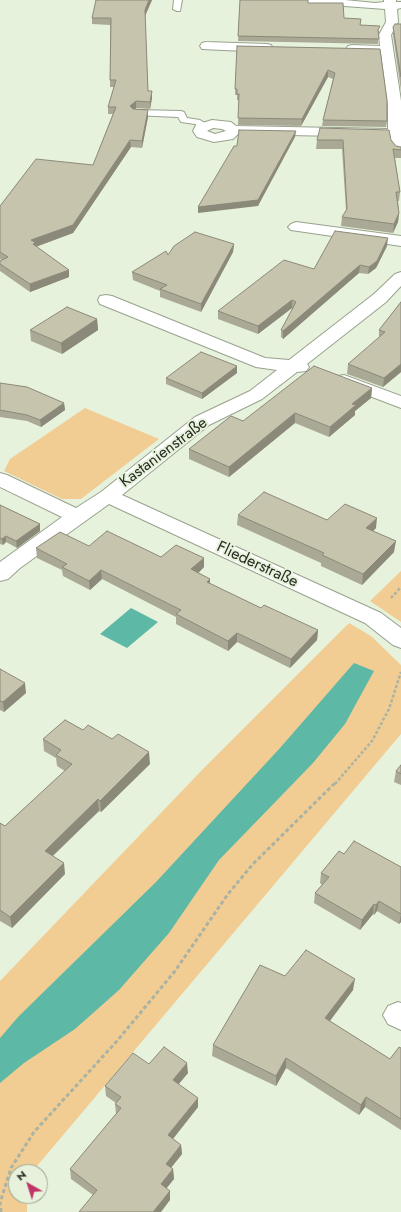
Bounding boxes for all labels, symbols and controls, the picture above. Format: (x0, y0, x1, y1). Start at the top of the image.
street label: Kastanienstraße (116, 414, 212, 492)
street label: Fliederstraße (213, 538, 301, 592)
north arrow (8, 1164, 48, 1204)
text: N (13, 1166, 29, 1184)

